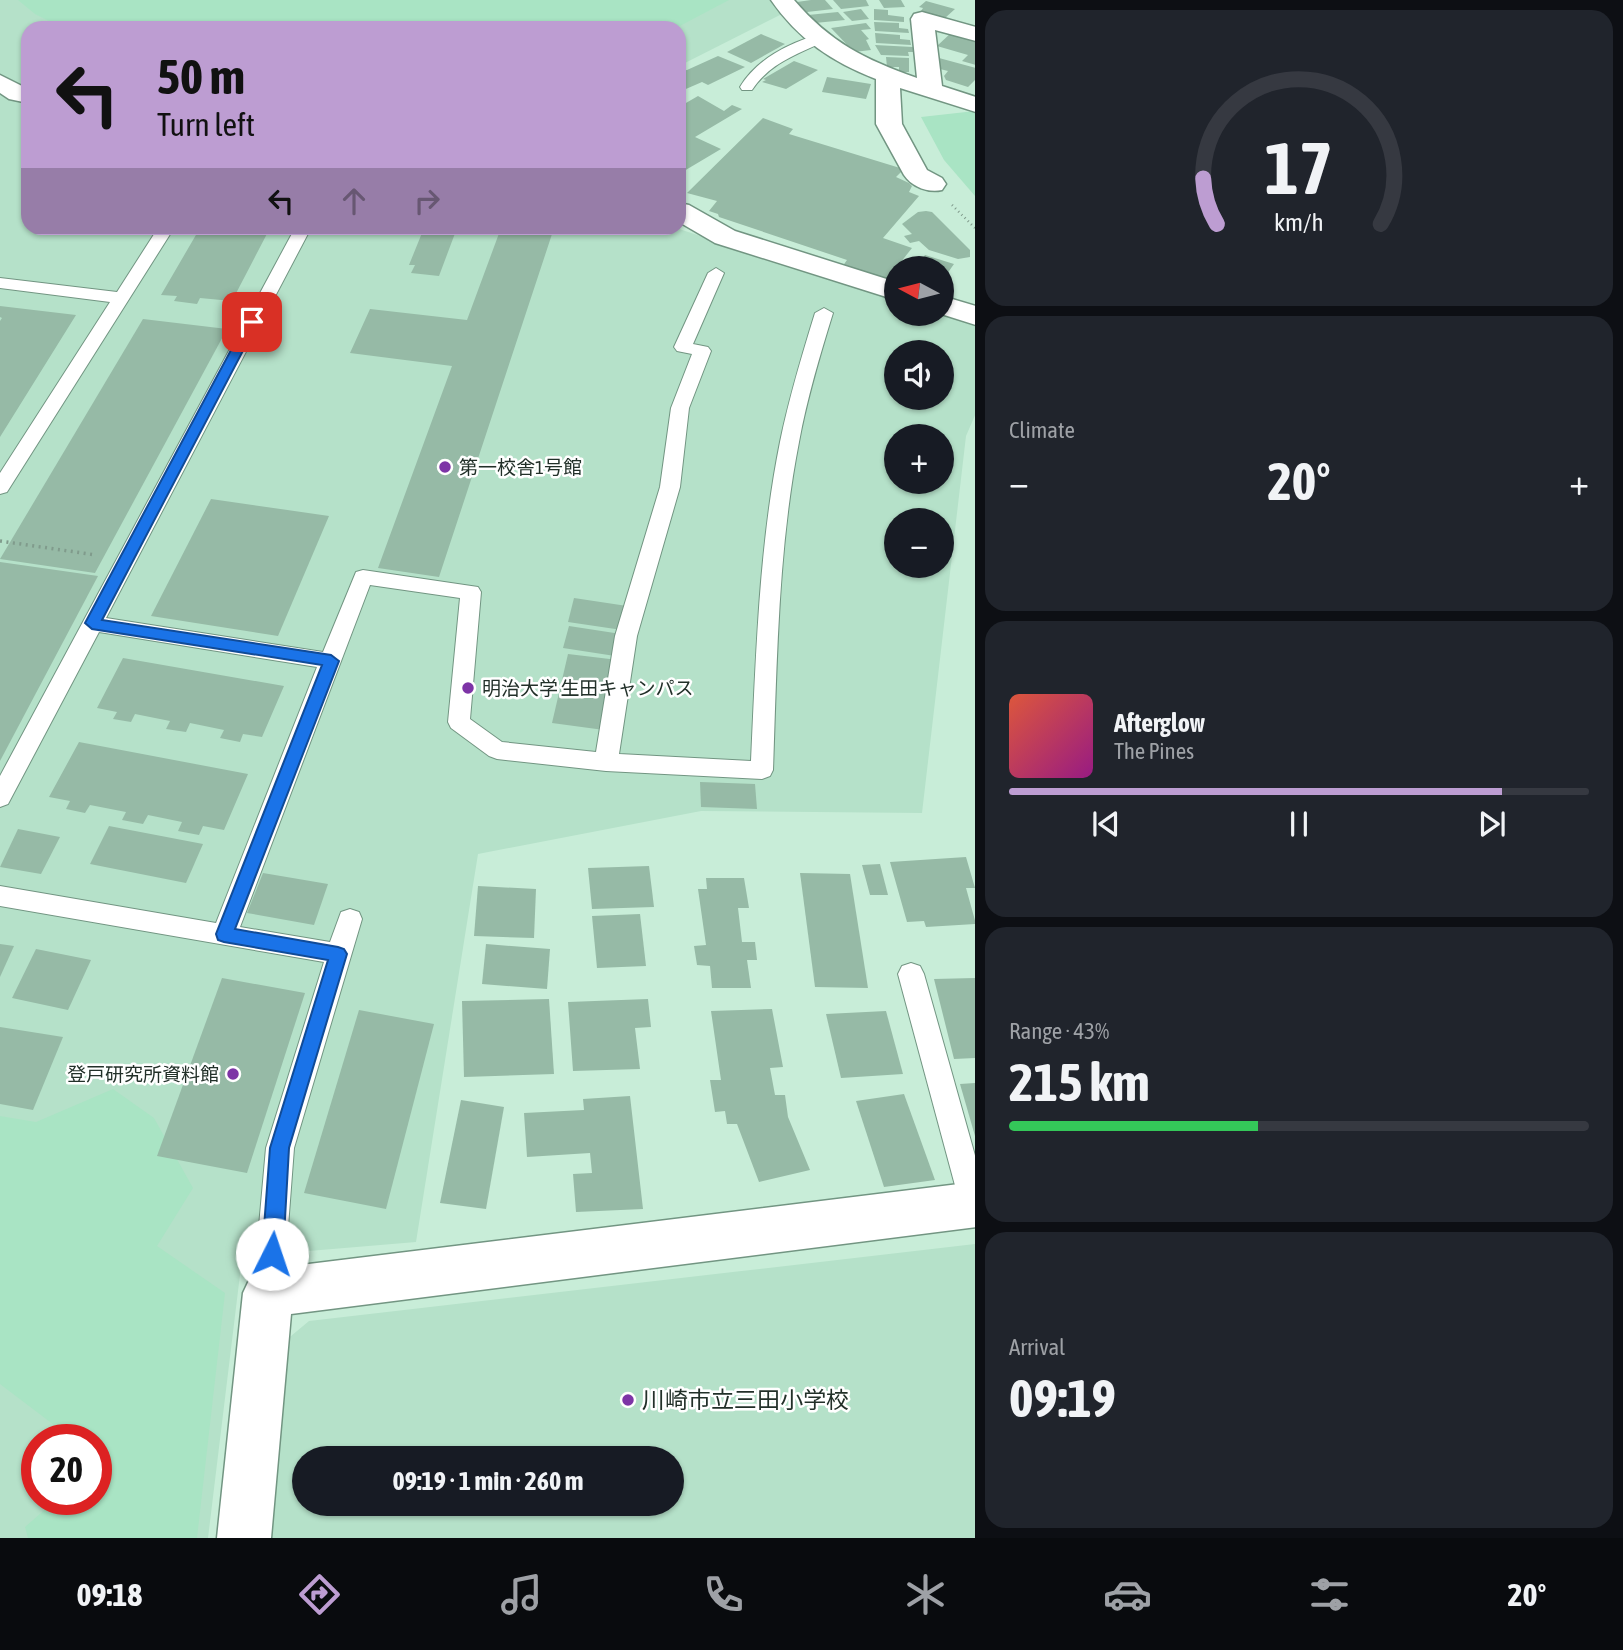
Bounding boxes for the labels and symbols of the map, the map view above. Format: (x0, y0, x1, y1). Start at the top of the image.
north arrow (884, 256, 954, 326)
pin (222, 292, 282, 352)
place label: 第一校舎1号館 (459, 456, 582, 478)
marker: 第一校舎1号館 (437, 459, 453, 475)
place label: 明治大学 生田キャンパス (482, 677, 694, 699)
marker: 明治大学 生田キャンパス (460, 680, 476, 696)
place label: 登戸研究所資料館 (67, 1063, 219, 1085)
marker: 登戸研究所資料館 (225, 1066, 241, 1082)
position arrow (235, 1217, 309, 1291)
place label: 川崎市立三田小学校 (642, 1387, 849, 1413)
marker: 川崎市立三田小学校 (620, 1392, 636, 1408)
speed limit sign: 20 (21, 1424, 112, 1515)

